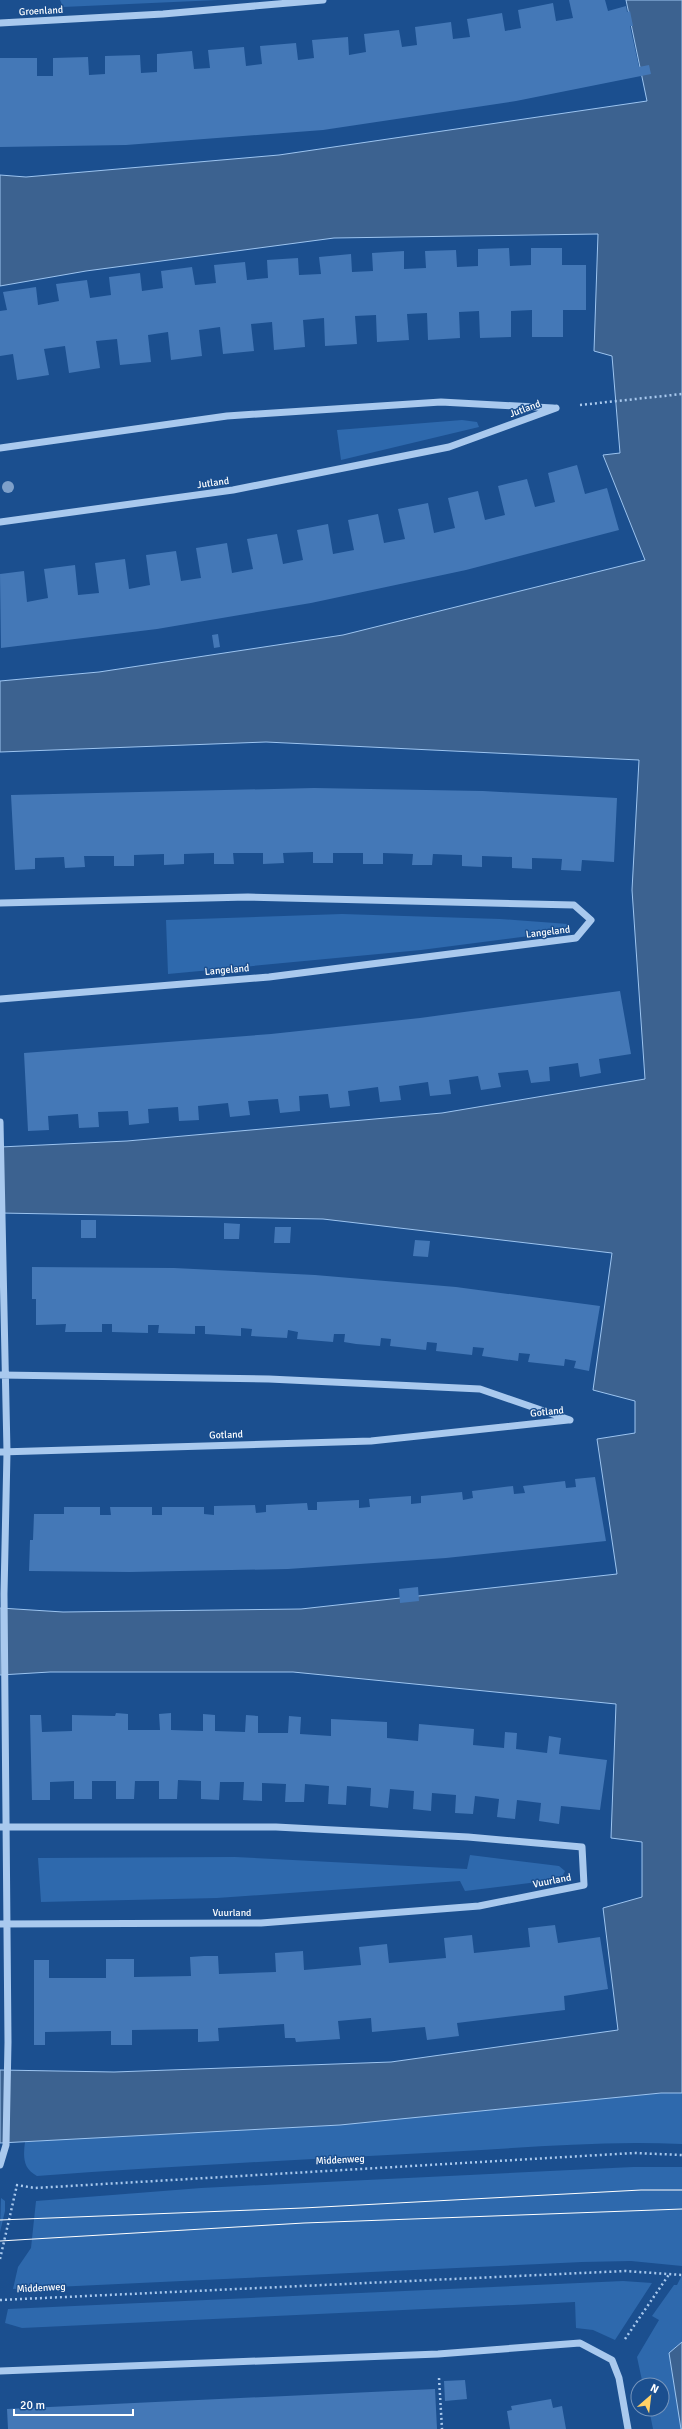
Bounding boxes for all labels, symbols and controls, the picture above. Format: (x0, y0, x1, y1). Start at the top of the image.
street label: Groenland (19, 4, 63, 18)
street label: Jutland (508, 398, 542, 420)
street label: Jutland (196, 475, 230, 491)
street label: Langeland (525, 923, 571, 941)
street label: Langeland (204, 962, 250, 978)
street label: Gotland (530, 1404, 564, 1420)
street label: Gotland (209, 1428, 243, 1442)
street label: Vuurland (532, 1871, 572, 1891)
street label: Vuurland (213, 1907, 251, 1919)
street label: Middenweg (315, 2153, 365, 2167)
street label: Middenweg (16, 2281, 66, 2295)
north arrow (630, 2377, 670, 2417)
text: N (648, 2381, 661, 2396)
scale bar (14, 2391, 133, 2417)
text: 20 m (20, 2398, 45, 2413)

